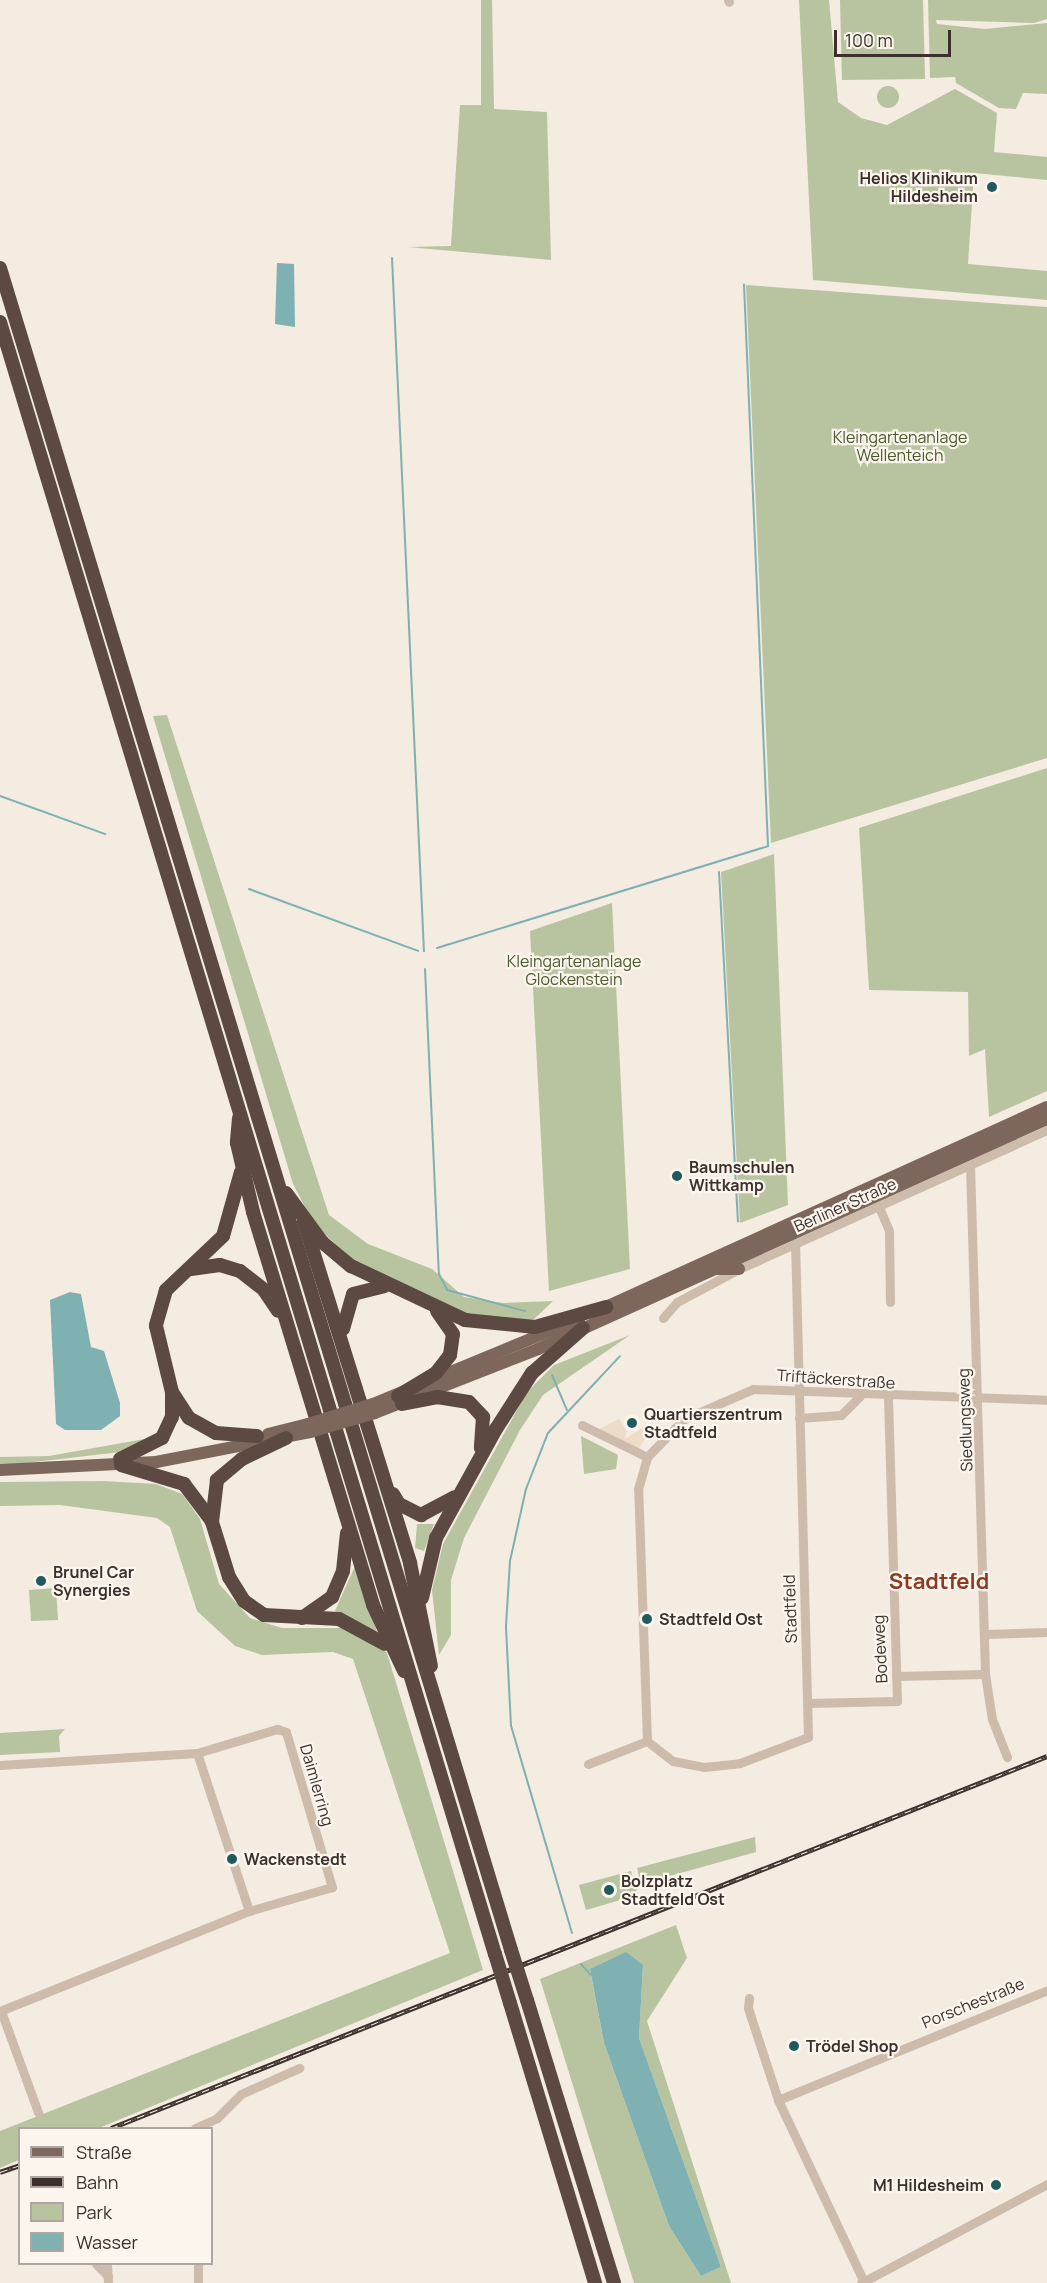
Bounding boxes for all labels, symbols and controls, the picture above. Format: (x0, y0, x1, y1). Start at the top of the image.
scale bar (837, 18, 954, 56)
text: 100 m (845, 28, 893, 52)
place label: Helios Klinikum Hildesheim (859, 168, 978, 206)
marker: Helios Klinikum Hildesheim (983, 178, 1001, 196)
park label: Kleingartenanlage Wellenteich (833, 427, 967, 465)
park label: Kleingartenanlage Glockenstein (507, 951, 641, 989)
place label: Baumschulen Wittkamp (689, 1157, 794, 1195)
marker: Baumschulen Wittkamp (670, 1169, 684, 1183)
street label: Berliner Straße (791, 1174, 899, 1236)
street label: Triftäckerstraße (776, 1365, 896, 1393)
street label: Siedlungsweg (954, 1368, 976, 1472)
place label: Quartierszentrum Stadtfeld (644, 1404, 782, 1442)
marker: Quartierszentrum Stadtfeld (625, 1416, 639, 1430)
place label: Brunel Car Synergies (53, 1562, 134, 1600)
district label: Stadtfeld (889, 1569, 989, 1595)
marker: Brunel Car Synergies (34, 1574, 48, 1588)
street label: Stadtfeld (779, 1574, 801, 1644)
place label: Stadtfeld Ost (659, 1609, 763, 1629)
marker: Stadtfeld Ost (640, 1612, 654, 1626)
street label: Bodeweg (869, 1614, 891, 1684)
street label: Daimlerring (296, 1742, 338, 1828)
place label: Wackenstedt (244, 1849, 347, 1869)
marker: Wackenstedt (225, 1852, 239, 1866)
place label: Bolzplatz Stadtfeld Ost (621, 1871, 725, 1909)
marker: Bolzplatz Stadtfeld Ost (602, 1883, 616, 1897)
street label: Porschestraße (919, 1974, 1027, 2032)
place label: Trödel Shop (806, 2036, 898, 2056)
marker: Trödel Shop (787, 2039, 801, 2053)
legend (18, 2127, 213, 2265)
text: Straße (76, 2140, 132, 2164)
text: Bahn (76, 2170, 118, 2194)
place label: M1 Hildesheim (873, 2175, 984, 2195)
marker: M1 Hildesheim (989, 2178, 1003, 2192)
text: Park (76, 2200, 112, 2224)
text: Wasser (76, 2230, 138, 2254)

